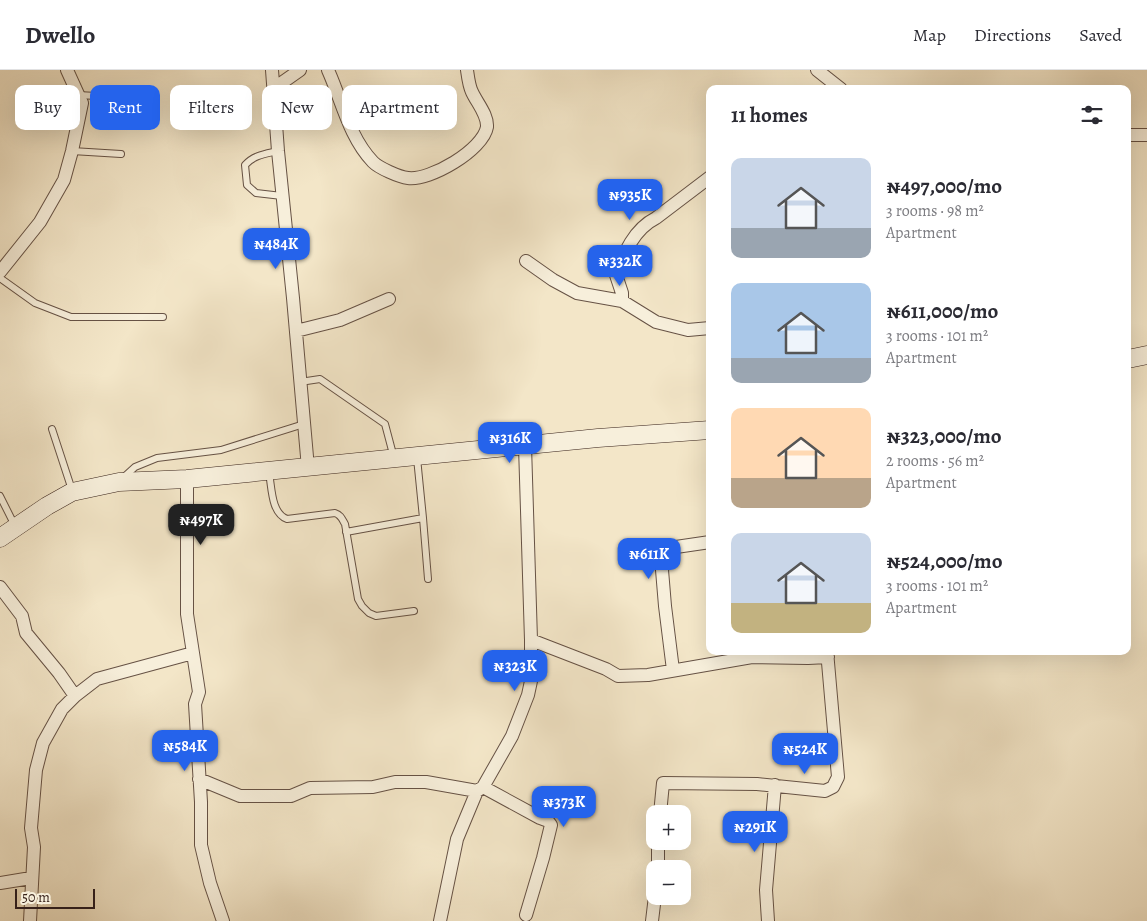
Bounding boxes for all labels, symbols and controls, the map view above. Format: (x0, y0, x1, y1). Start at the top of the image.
text: Dwello (25, 19, 95, 51)
text: Map (913, 23, 946, 47)
text: Directions (974, 23, 1051, 47)
text: Saved (1079, 23, 1122, 47)
chip: Buy (15, 85, 80, 130)
chip: Rent (90, 85, 160, 130)
chip: Filters (170, 85, 252, 130)
chip: New (262, 85, 332, 130)
chip: Apartment (342, 85, 457, 130)
text: 11 homes (731, 101, 808, 129)
icon: filters (1078, 101, 1106, 129)
text: ₦497,000/mo (886, 172, 1002, 200)
pin: ₦935K (595, 178, 665, 221)
icon: home (771, 178, 831, 238)
text: ₦935K (609, 184, 651, 206)
text: 3 rooms · 98 m² (886, 200, 984, 222)
text: Apartment (886, 222, 957, 244)
pin: ₦484K (241, 228, 311, 270)
text: ₦484K (254, 233, 298, 255)
pin: ₦332K (585, 244, 655, 287)
text: ₦332K (598, 250, 642, 272)
text: ₦611,000/mo (886, 297, 998, 325)
icon: home (771, 303, 831, 363)
text: 3 rooms · 101 m² (886, 325, 988, 347)
text: Apartment (886, 347, 957, 369)
pin: ₦316K (475, 422, 545, 464)
text: ₦323,000/mo (886, 422, 1002, 450)
text: ₦316K (489, 427, 531, 449)
icon: home (771, 428, 831, 488)
text: 2 rooms · 56 m² (886, 450, 984, 472)
text: Apartment (886, 472, 957, 494)
pin: ₦497K (166, 504, 236, 546)
text: ₦497K (179, 509, 223, 531)
pin: ₦611K (614, 538, 684, 580)
text: ₦611K (629, 543, 669, 565)
text: ₦524,000/mo (886, 547, 1003, 575)
icon: home (771, 553, 831, 613)
text: 3 rooms · 101 m² (886, 575, 988, 597)
text: Apartment (886, 597, 957, 619)
pin: ₦323K (480, 650, 550, 692)
text: ₦323K (493, 655, 537, 677)
pin: ₦584K (150, 730, 220, 772)
pin: ₦524K (770, 732, 840, 775)
text: ₦584K (163, 735, 207, 757)
text: ₦524K (783, 738, 827, 760)
pin: ₦373K (529, 786, 599, 828)
text: ₦373K (543, 791, 585, 813)
map controls (646, 805, 691, 905)
button: + (646, 805, 691, 850)
pin: ₦291K (720, 810, 790, 853)
text: ₦291K (734, 816, 776, 838)
button: − (646, 860, 691, 905)
scale bar (15, 886, 95, 909)
text: 50 m (22, 888, 50, 907)

